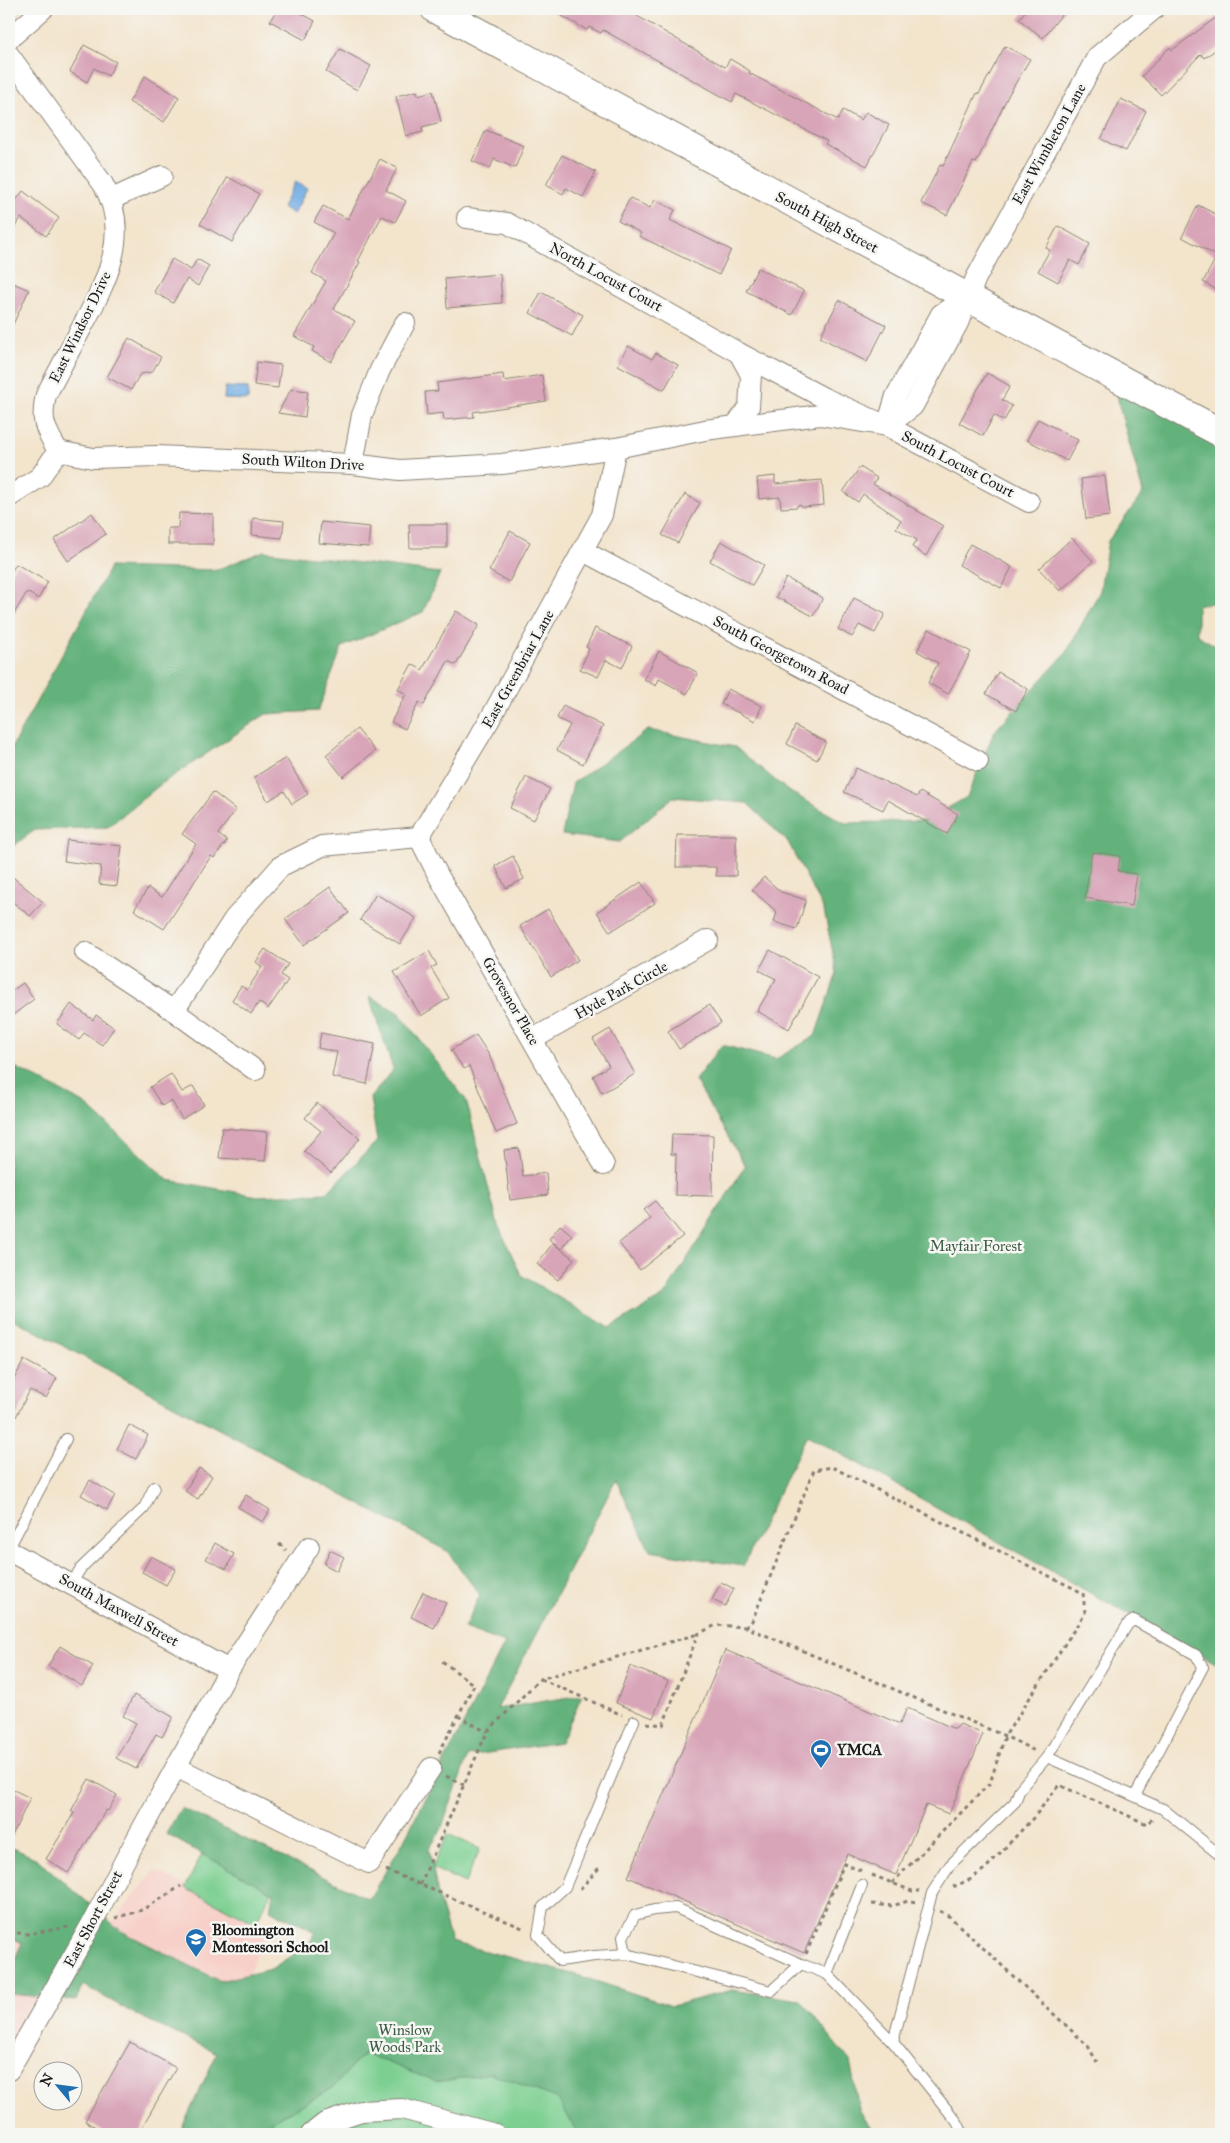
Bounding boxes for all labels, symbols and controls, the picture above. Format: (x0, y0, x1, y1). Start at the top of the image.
street label: East Wimbleton Lane (1008, 80, 1090, 208)
street label: South High Street (772, 187, 882, 257)
street label: North Locust Court (546, 238, 666, 316)
street label: East Windsor Drive (45, 268, 115, 386)
street label: South Locust Court (899, 427, 1018, 502)
street label: South Wilton Drive (241, 450, 365, 474)
street label: East Greenbriar Lane (478, 607, 558, 731)
street label: South Georgetown Road (710, 612, 852, 699)
street label: Grovesnor Place (478, 954, 544, 1048)
street label: Hyde Park Circle (571, 957, 671, 1023)
park label: Mayfair Forest (930, 1237, 1023, 1255)
street label: South Maxwell Street (56, 1570, 183, 1651)
sports icon: YMCA (809, 1738, 833, 1769)
place label: YMCA (836, 1741, 883, 1759)
street label: East Short Street (60, 1867, 126, 1970)
place label: Bloomington Montessori School (212, 1921, 330, 1956)
school or university icon: Bloomington Montessori School (184, 1927, 208, 1958)
park label: Winslow Woods Park (369, 2021, 441, 2056)
north arrow (32, 2060, 82, 2110)
text: N (37, 2071, 57, 2089)

